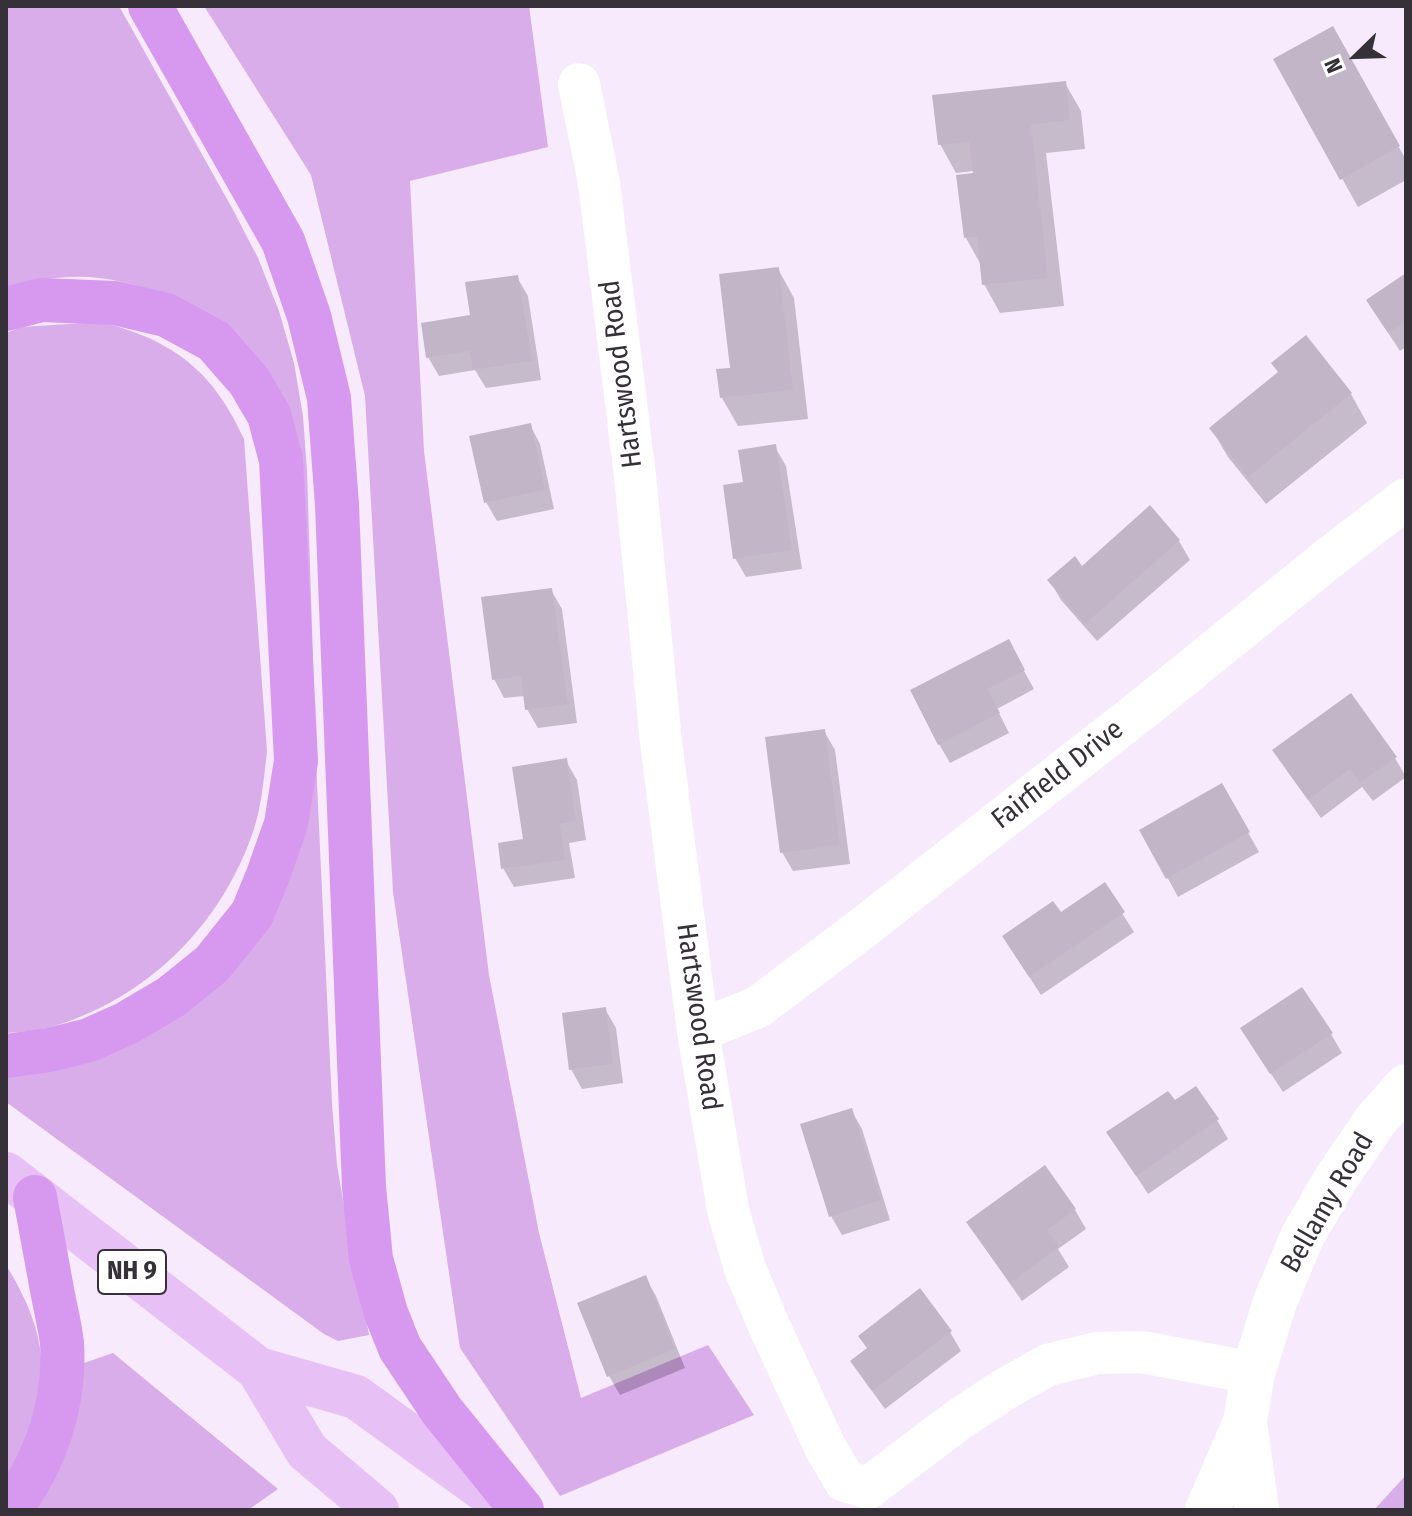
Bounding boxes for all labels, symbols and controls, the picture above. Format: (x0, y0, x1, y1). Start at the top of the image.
north arrow (1316, 16, 1396, 96)
text: N (1318, 54, 1348, 77)
street label: Hartswood Road (594, 278, 650, 470)
street label: Fairfield Drive (986, 713, 1130, 837)
street label: Hartswood Road (668, 921, 728, 1113)
street label: Bellamy Road (1274, 1127, 1382, 1279)
road number: NH 9 (98, 1250, 166, 1294)

